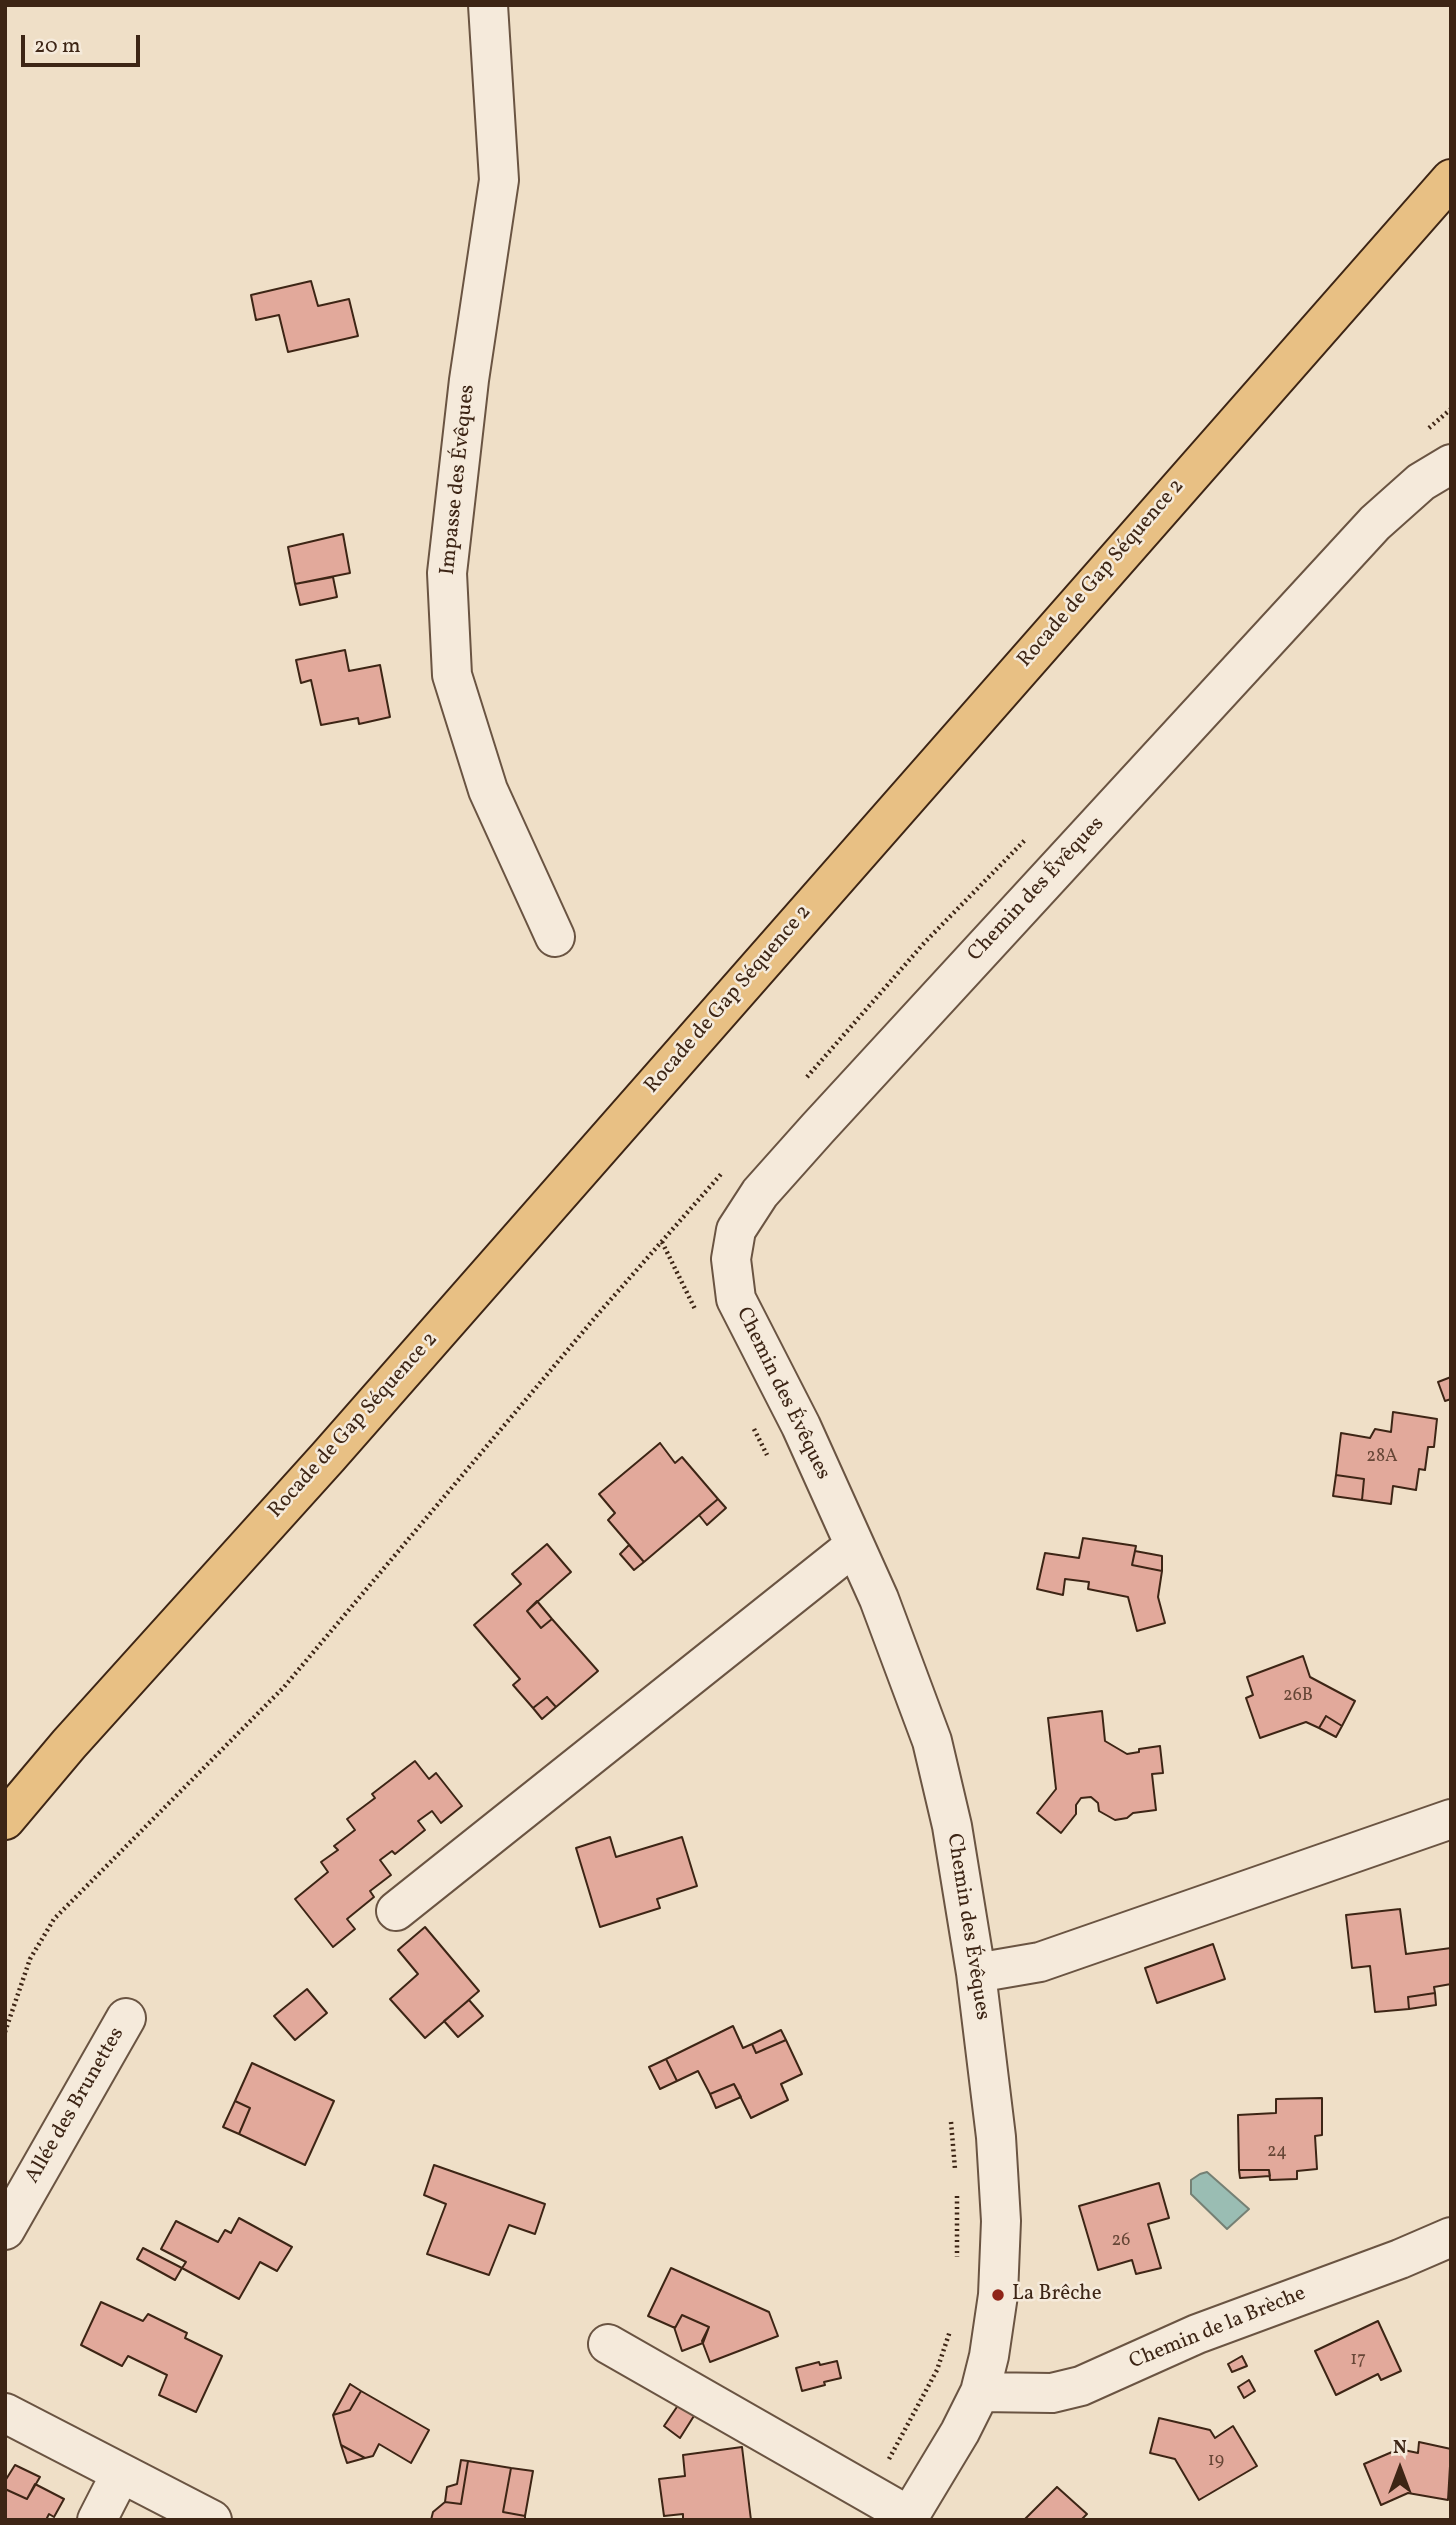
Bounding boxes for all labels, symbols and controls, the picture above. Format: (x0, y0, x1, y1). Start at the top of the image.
scale bar (24, 21, 144, 65)
text: 20 m (34, 32, 80, 61)
street label: Impasse des Évêques (436, 384, 482, 576)
street label: Rocade de Gap Séquence 2 (1013, 475, 1191, 673)
street label: Chemin des Évêques (964, 812, 1110, 968)
street label: Rocade de Gap Séquence 2 (640, 901, 818, 1099)
street label: Chemin des Évêques (729, 1304, 835, 1484)
street label: Rocade de Gap Séquence 2 (264, 1328, 444, 1524)
house number: 28A (1366, 1447, 1398, 1469)
house number: 26B (1283, 1686, 1313, 1708)
street label: Chemin des Évêques (940, 1832, 994, 2022)
street label: Allée des Brunettes (21, 2024, 131, 2188)
house number: 24 (1267, 2142, 1287, 2164)
house number: 26 (1112, 2231, 1130, 2253)
place label: La Brêche (1012, 2282, 1102, 2308)
street label: Chemin de la Brèche (1126, 2282, 1310, 2376)
marker: La Brêche (990, 2287, 1006, 2303)
house number: 17 (1350, 2350, 1366, 2372)
north arrow (1365, 2434, 1435, 2504)
text: N (1393, 2435, 1407, 2461)
house number: 19 (1208, 2451, 1224, 2473)

